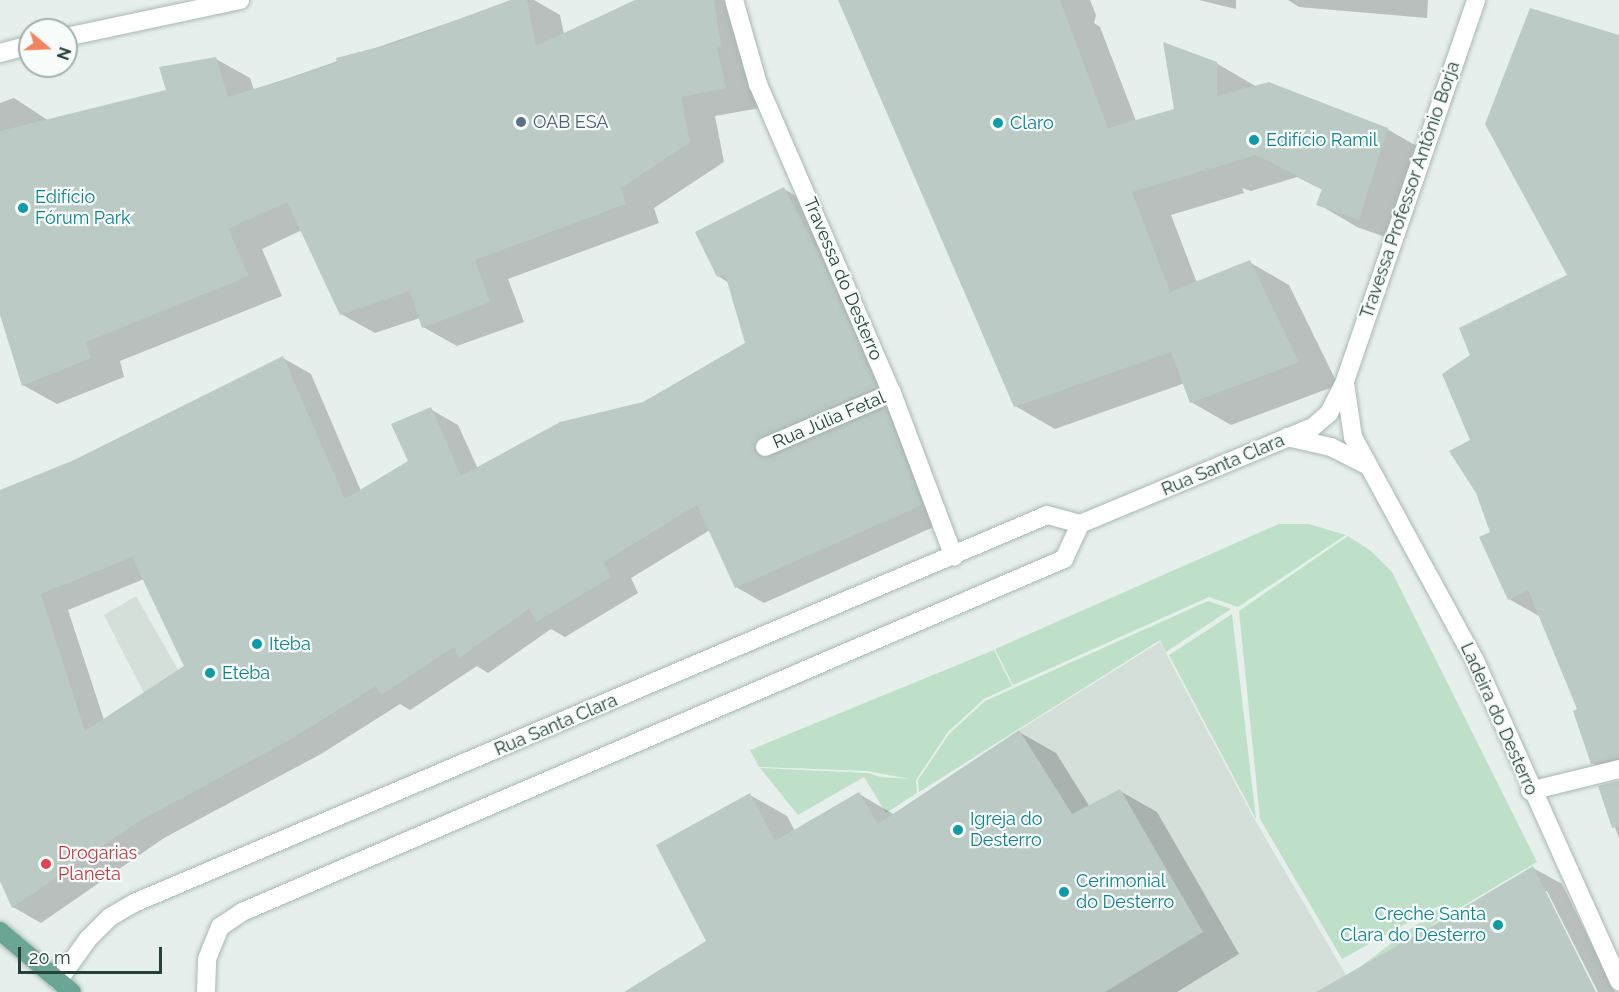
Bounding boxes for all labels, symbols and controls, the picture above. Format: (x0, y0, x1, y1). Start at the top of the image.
north arrow (18, 18, 78, 78)
text: N (53, 45, 75, 62)
street label: Travessa Professor Antônio Borja (1356, 58, 1464, 322)
place label: OAB ESA (533, 111, 609, 133)
place label: Claro (1010, 112, 1054, 134)
marker: OAB ESA (514, 115, 528, 129)
marker: Claro (991, 116, 1005, 130)
place label: Edifício Ramil (1266, 129, 1378, 151)
marker: Edifício Ramil (1247, 133, 1261, 147)
place label: Edifício Fórum Park (35, 187, 131, 230)
street label: Travessa do Desterro (799, 194, 887, 364)
marker: Edifício Fórum Park (16, 201, 30, 215)
street label: Rua Júlia Fetal (769, 387, 889, 453)
street label: Rua Santa Clara (1158, 429, 1288, 501)
place label: Iteba (269, 633, 311, 655)
marker: Iteba (250, 637, 264, 651)
street label: Ladeira do Desterro (1456, 639, 1542, 799)
place label: Eteba (222, 662, 270, 684)
marker: Eteba (203, 666, 217, 680)
street label: Rua Santa Clara (491, 689, 621, 761)
place label: Igreja do Desterro (970, 809, 1042, 852)
marker: Igreja do Desterro (951, 823, 965, 837)
place label: Drogarias Planeta (58, 843, 137, 886)
marker: Drogarias Planeta (39, 857, 53, 871)
place label: Cerimonial do Desterro (1076, 871, 1174, 914)
marker: Cerimonial do Desterro (1057, 885, 1071, 899)
place label: Creche Santa Clara do Desterro (1340, 904, 1486, 946)
marker: Creche Santa Clara do Desterro (1491, 918, 1505, 932)
scale bar (21, 935, 165, 973)
text: 20 m (29, 947, 71, 968)

